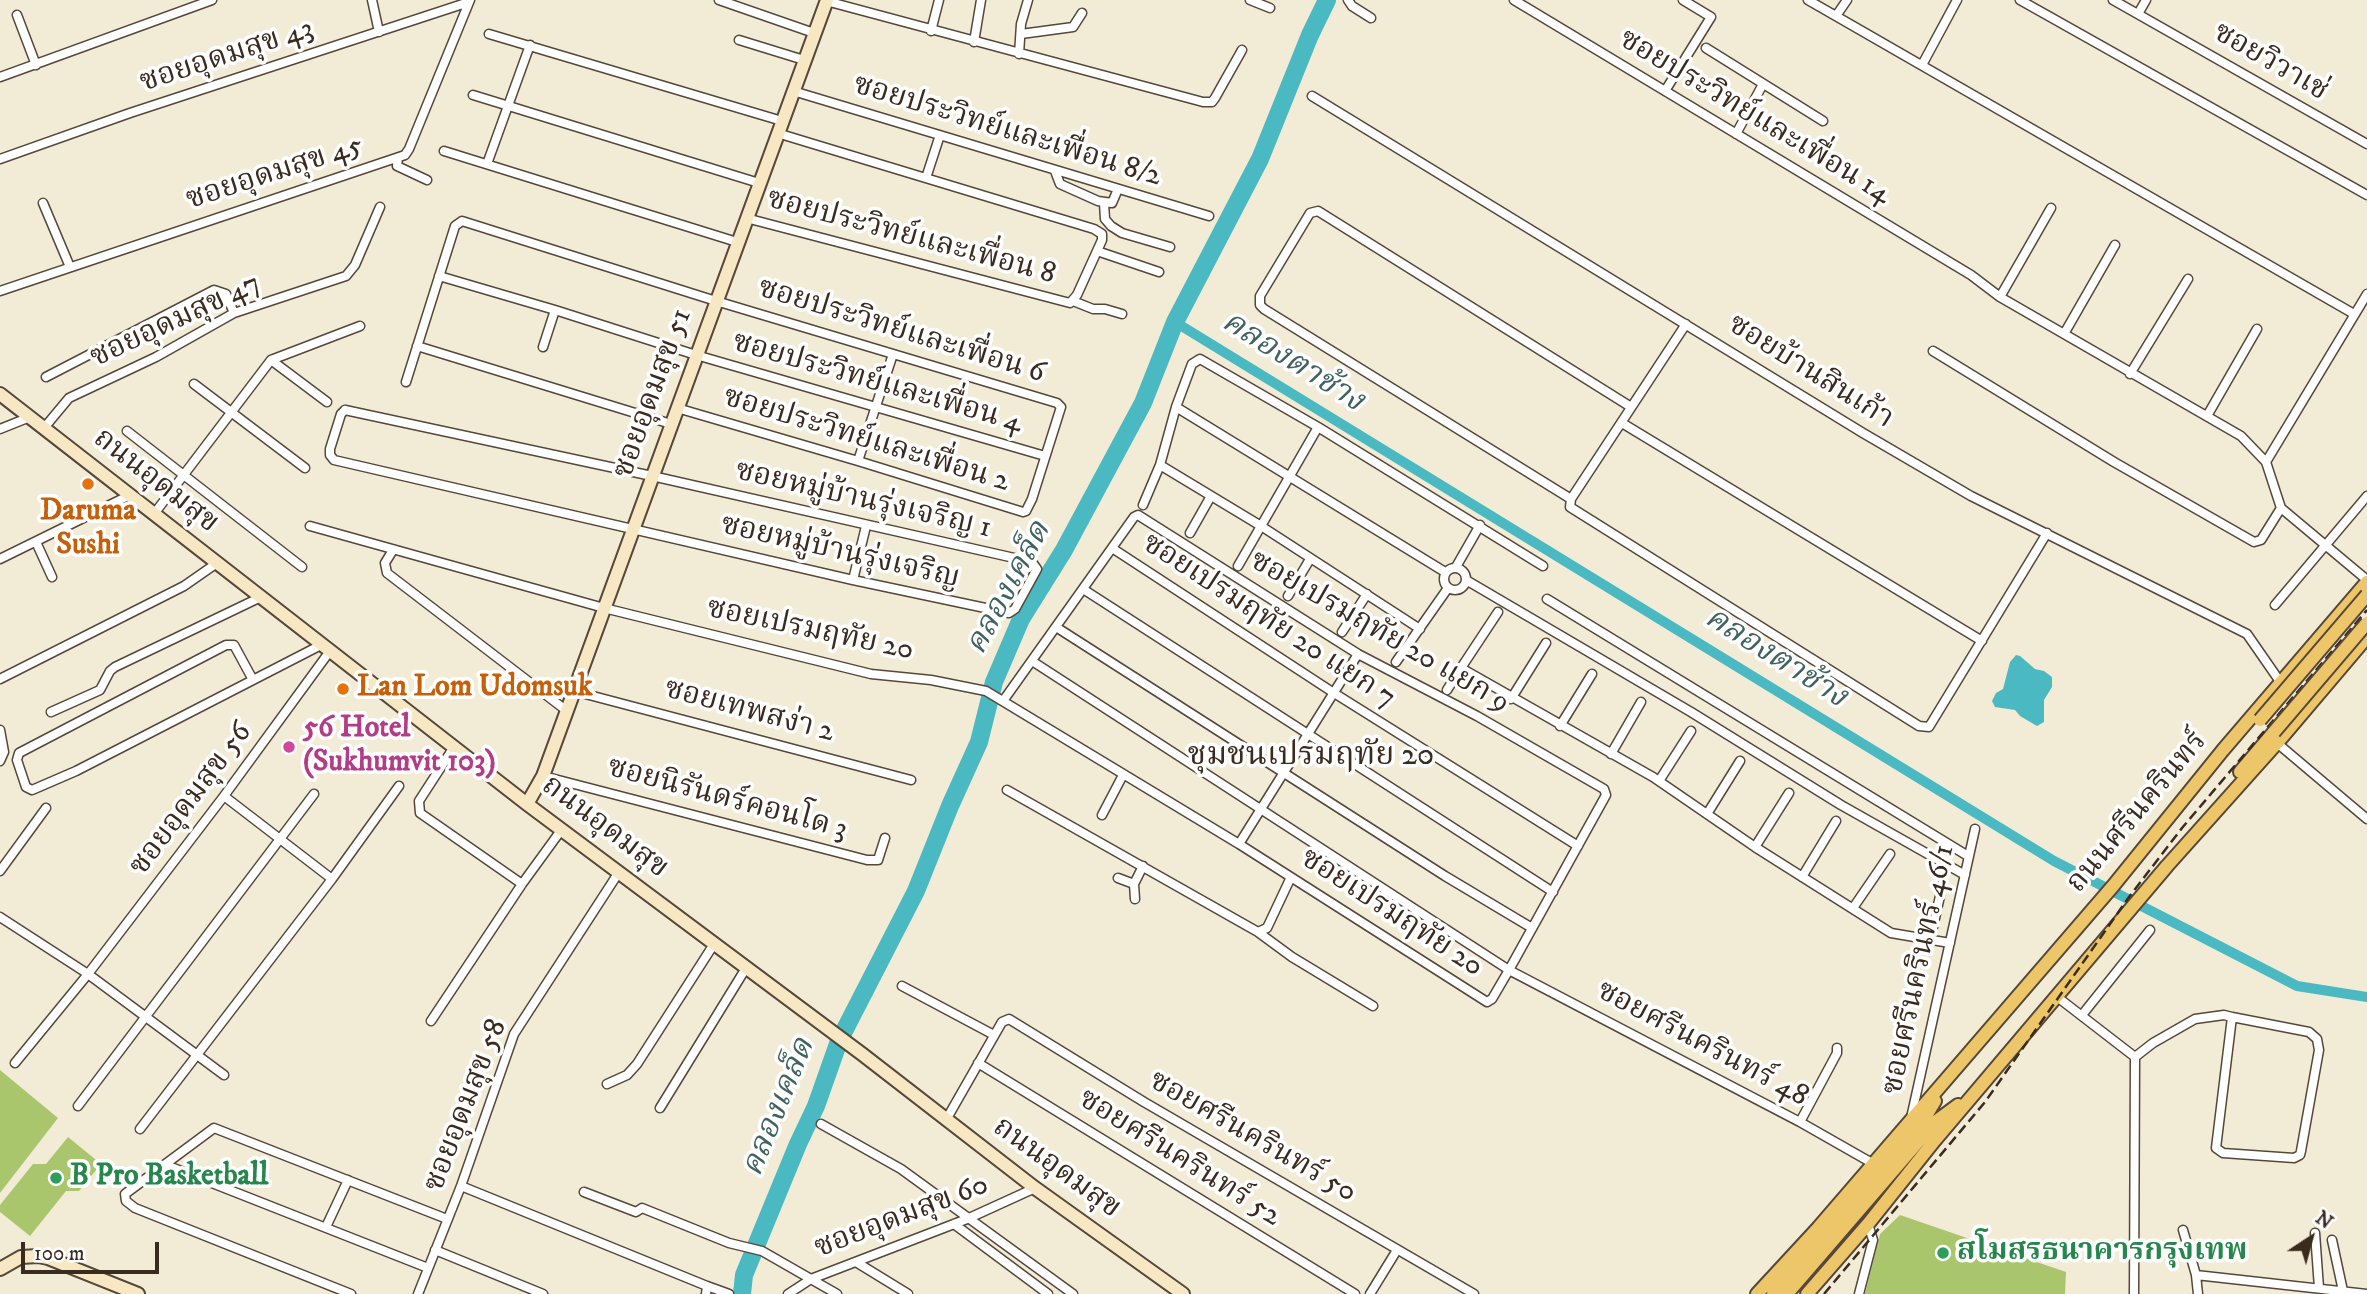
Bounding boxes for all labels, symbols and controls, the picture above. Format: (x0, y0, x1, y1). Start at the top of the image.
street label: ซอยอุดมสุข 43 (136, 12, 318, 102)
street label: ซอยวิวาเช่ (2206, 16, 2334, 110)
street label: ซอยประวิทย์และเพื่อน 14 (1612, 23, 1896, 213)
street label: ซอยประวิทย์และเพื่อน 8/2 (849, 68, 1165, 196)
street label: ซอยอุดมสุข 45 (182, 129, 368, 219)
street label: ซอยประวิทย์และเพื่อน 8 (763, 182, 1059, 294)
street label: ซอยอุดมสุข 47 (85, 267, 267, 377)
street label: ซอยประวิทย์และเพื่อน 6 (753, 271, 1049, 393)
street label: ซอยอุดมสุข 51 (607, 304, 701, 484)
water label: คลองตาช้าง (1214, 304, 1370, 422)
street label: ซอยบ้านสินเก้า (1721, 308, 1899, 438)
street label: ซอยประวิทย์และเพื่อน 4 (728, 325, 1026, 443)
street label: ซอยประวิทย์และเพื่อน 2 (719, 380, 1013, 502)
street label: ถนนอุดมสุข (85, 422, 225, 542)
street label: ซอยหมู่บ้านรุ่งเจริญ 1 (732, 454, 994, 548)
marker: Daruma Sushi (80, 476, 96, 492)
place label: Daruma Sushi (40, 495, 136, 566)
street label: ซอยหมู่บ้านรุ่งเจริญ (717, 508, 963, 598)
water label: คลองเคล็ด (959, 516, 1061, 662)
street label: ซอยเปรมฤทัย 20 แยก 7 (1135, 527, 1401, 717)
street label: ซอยเปรมฤทัย 20 แยก 9 (1243, 544, 1515, 722)
street label: ซอยเปรมฤทัย 20 (703, 592, 917, 670)
water label: คลองตาช้าง (1697, 600, 1853, 718)
place label: Lan Lom Udomsuk (357, 671, 593, 707)
street label: ซอยเทพสง่า 2 (660, 672, 838, 752)
marker: Lan Lom Udomsuk (335, 681, 351, 697)
place label: 56 Hotel (Sukhumvit 103) (303, 712, 496, 782)
street label: ซอยอุดมสุข 56 (123, 716, 261, 884)
street label: ถนนศรีนครินทร์ (2060, 725, 2216, 901)
district label: ชุมชนเปรมฤทัย 20 (1188, 738, 1434, 776)
marker: 56 Hotel (Sukhumvit 103) (281, 739, 297, 755)
street label: ซอยนิรันดร์คอนโด 3 (603, 751, 851, 849)
street label: ถนนอุดมสุข (533, 769, 675, 887)
street label: ซอยเปรมฤทัย 20 (1293, 842, 1489, 986)
street label: ซอยศรีนครินทร์ 46/1 (1876, 842, 1964, 1098)
street label: ซอยศรีนครินทร์ 48 (1590, 974, 1814, 1116)
street label: ซอยอุดมสุข 58 (418, 1015, 516, 1197)
water label: คลองเคล็ด (735, 1034, 825, 1182)
street label: ซอยศรีนครินทร์ 50 (1142, 1064, 1362, 1212)
street label: ซอยศรีนครินทร์ 52 (1071, 1082, 1287, 1236)
street label: ถนนอุดมสุข (985, 1110, 1127, 1228)
place label: B Pro Basketball (70, 1160, 268, 1196)
street label: ซอยอุดมสุข 60 (810, 1168, 994, 1268)
marker: B Pro Basketball (48, 1170, 64, 1186)
north arrow (2276, 1203, 2346, 1273)
text: N (2311, 1207, 2337, 1234)
scale bar (24, 1228, 163, 1272)
place label: สโมสรธนาคารกรุงเทพ (1957, 1235, 2247, 1271)
text: 100 m (34, 1241, 85, 1267)
marker: สโมสรธนาคารกรุงเทพ (1935, 1245, 1951, 1261)

